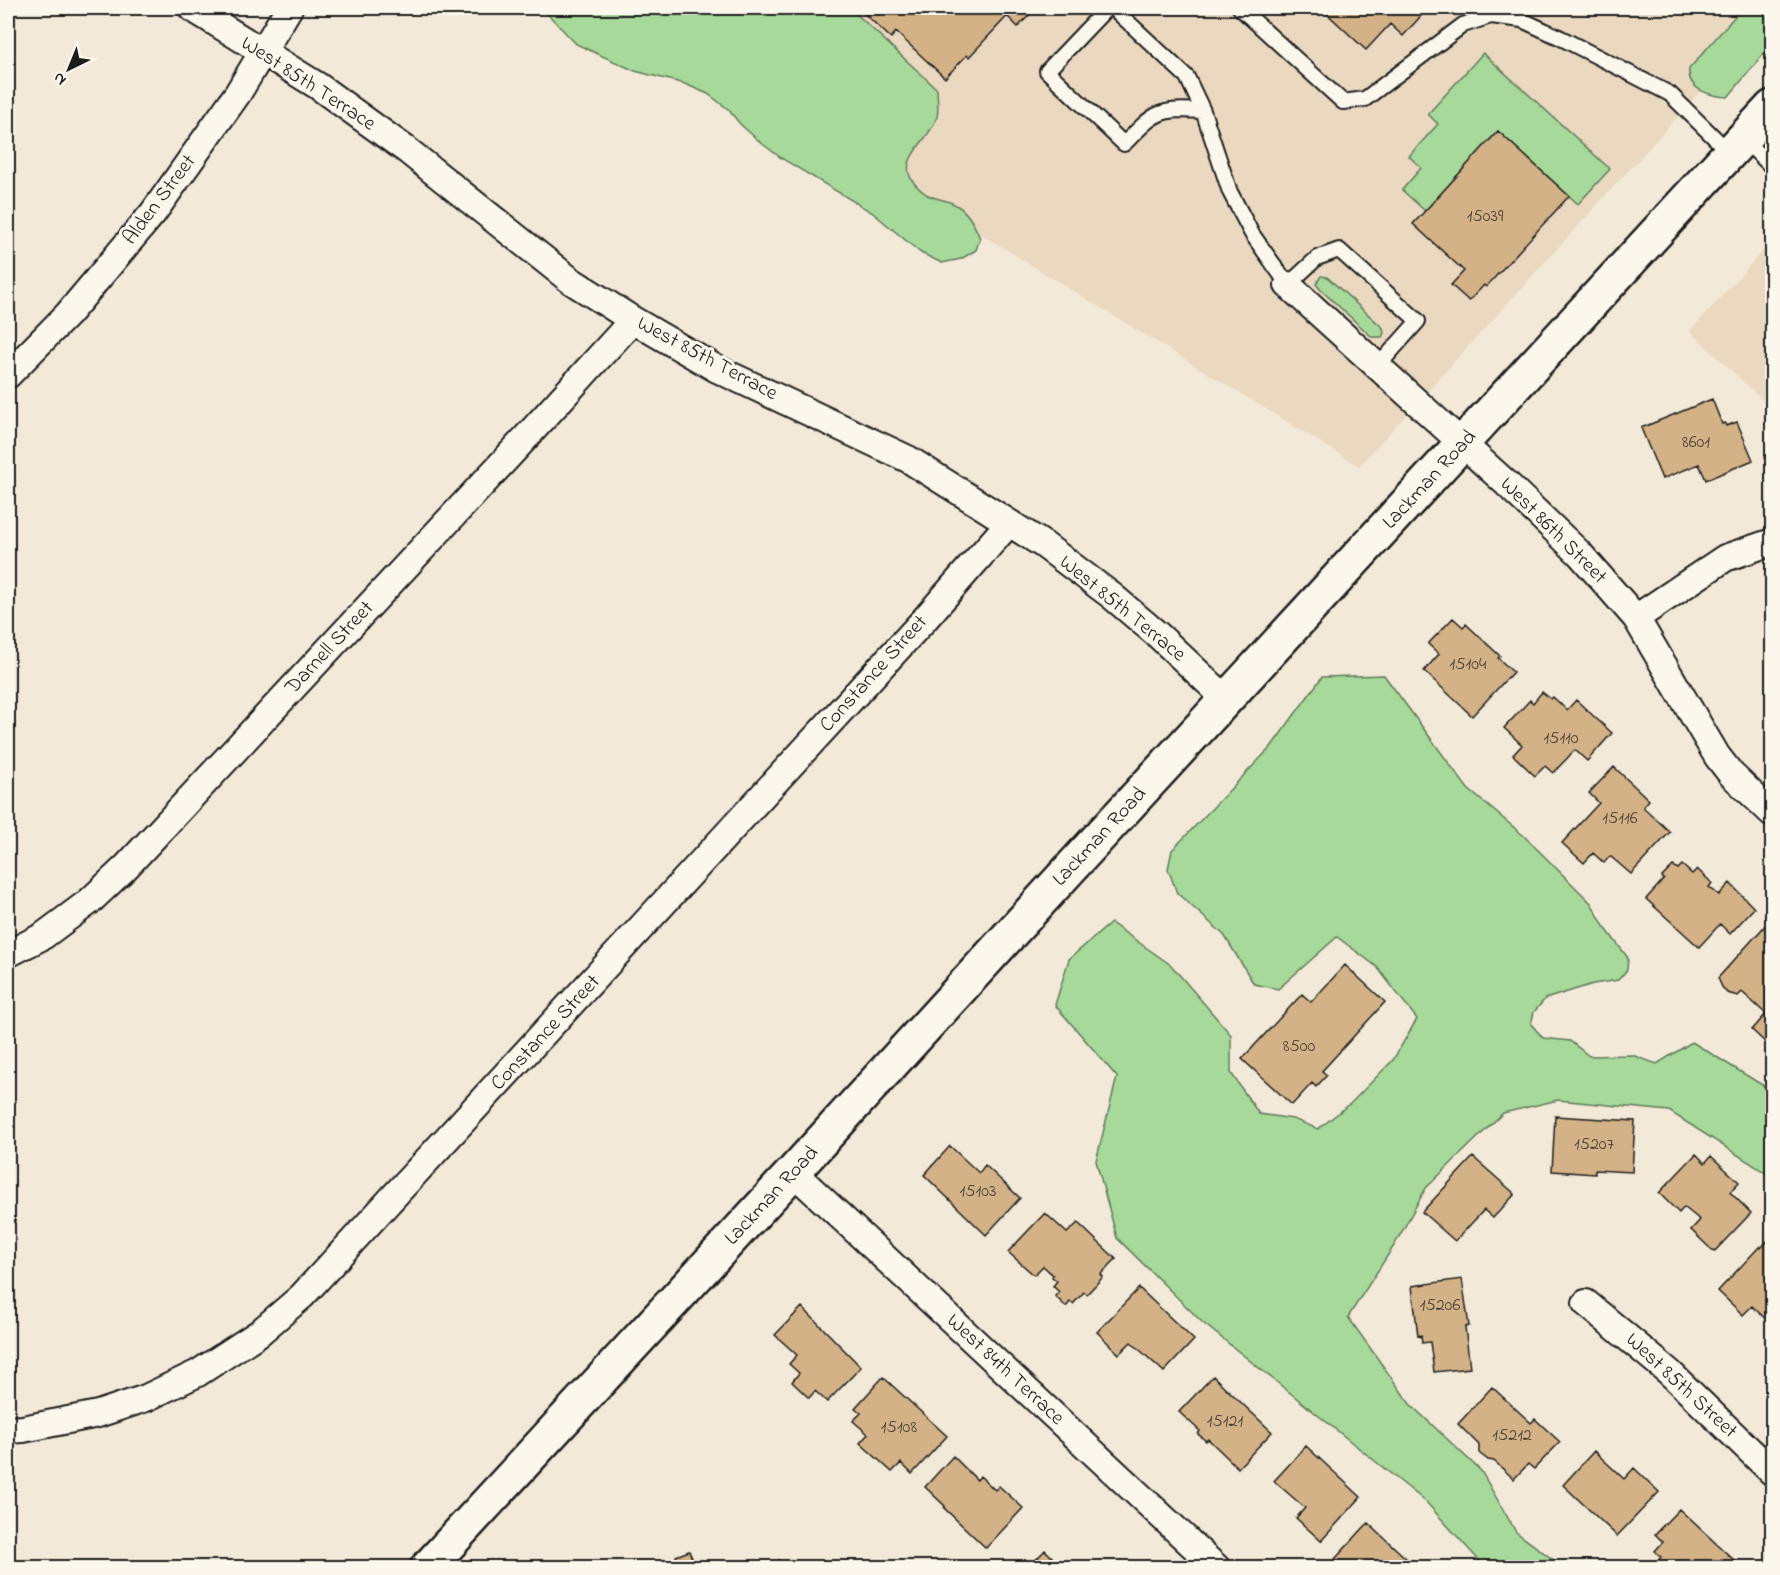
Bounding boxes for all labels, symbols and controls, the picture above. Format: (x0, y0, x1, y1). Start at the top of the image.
street label: West 85th Terrace (235, 29, 382, 139)
north arrow (39, 39, 99, 99)
text: N (48, 66, 72, 91)
street label: Alden Street (116, 149, 204, 251)
house number: 15039 (1467, 204, 1504, 230)
street label: West 85th Terrace (631, 309, 783, 409)
street label: Lackman Road (1376, 423, 1484, 537)
house number: 8601 (1682, 430, 1710, 456)
street label: West 86th Street (1493, 471, 1613, 591)
street label: West 85th Terrace (1052, 548, 1192, 670)
street label: Darnell Street (278, 595, 381, 702)
street label: Constance Street (813, 609, 935, 739)
house number: 15104 (1450, 652, 1487, 678)
house number: 15110 (1543, 726, 1579, 752)
street label: Lackman Road (1046, 780, 1154, 894)
house number: 15116 (1602, 806, 1638, 832)
street label: Constance Street (484, 968, 608, 1098)
house number: 8500 (1283, 1034, 1316, 1060)
house number: 15207 (1574, 1132, 1615, 1158)
street label: Lackman Road (718, 1139, 826, 1253)
house number: 15103 (960, 1179, 996, 1205)
house number: 15206 (1420, 1293, 1460, 1319)
street label: West 84th Terrace (939, 1307, 1071, 1433)
street label: West 85th Street (1618, 1326, 1744, 1446)
house number: 15121 (1207, 1409, 1243, 1435)
house number: 15108 (881, 1415, 917, 1441)
house number: 15212 (1492, 1423, 1532, 1449)

